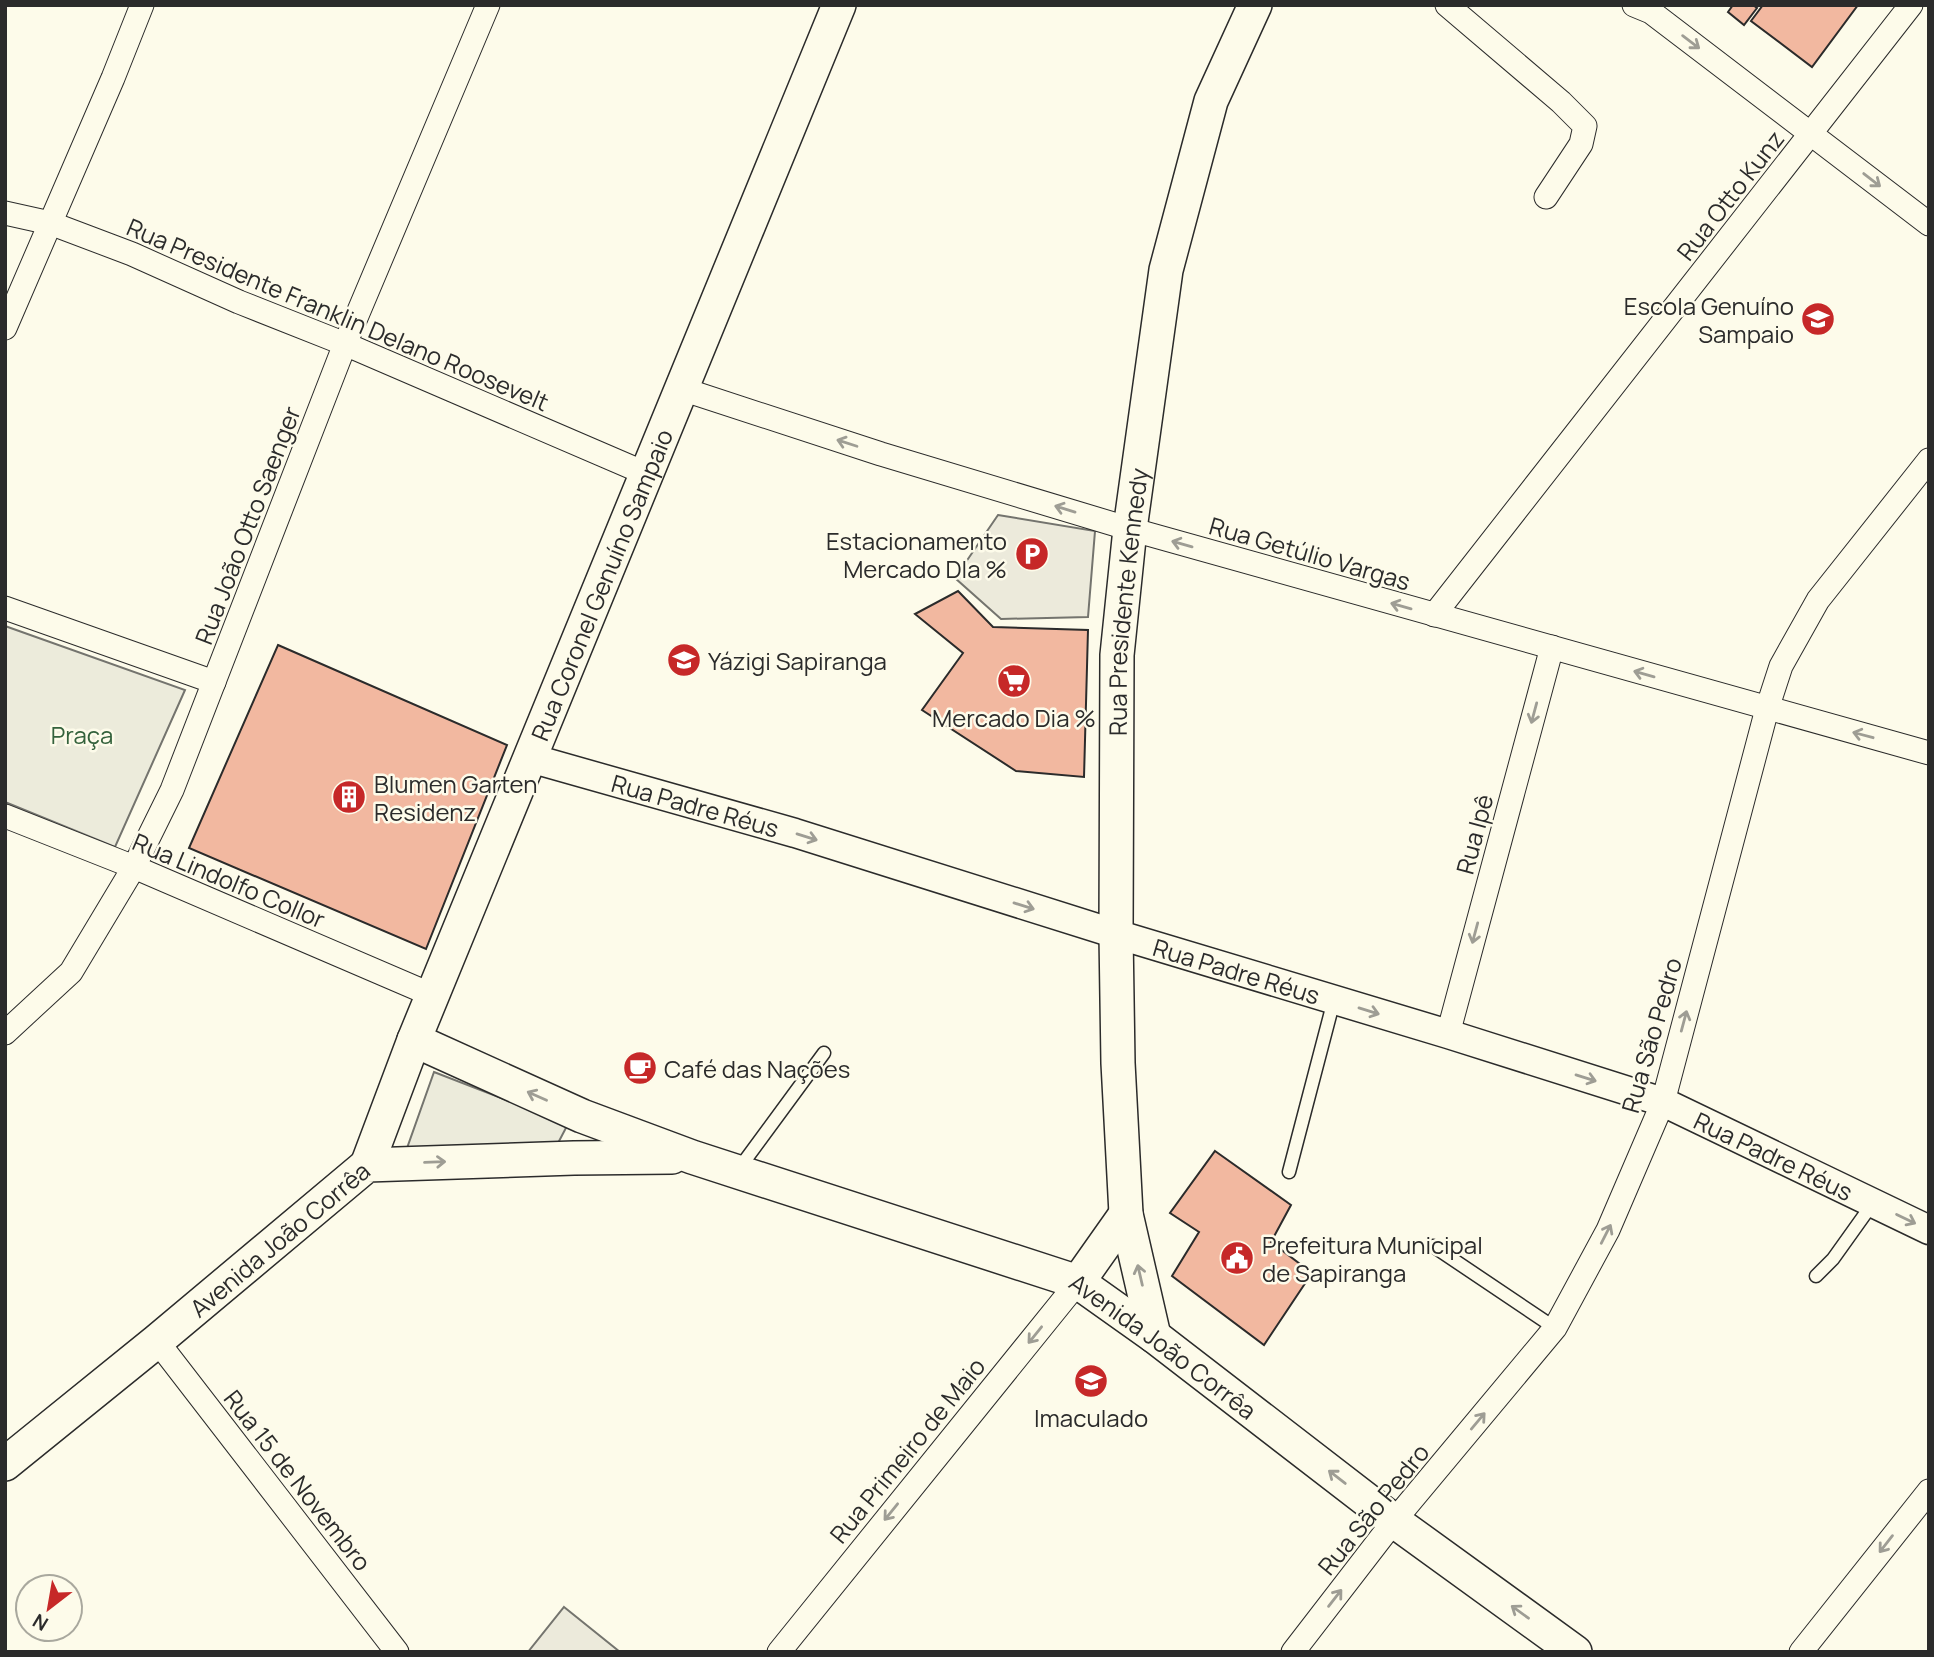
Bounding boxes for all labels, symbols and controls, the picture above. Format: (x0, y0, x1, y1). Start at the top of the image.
one-way arrow (1681, 35, 1699, 50)
street label: Rua Otto Kunz (1669, 123, 1791, 267)
one-way arrow (1862, 172, 1880, 187)
street label: Rua Presidente Franklin Delano Roosevelt (122, 210, 554, 418)
place label: Escola Genuíno Sampaio (1624, 289, 1794, 350)
school or university icon: Escola Genuíno Sampaio (1799, 300, 1837, 338)
street label: Rua João Otto Saenger (186, 401, 308, 649)
street label: Rua Coronel Genuíno Sampaio (522, 424, 680, 745)
one-way arrow (837, 435, 859, 448)
street label: Rua Presidente Kennedy (1100, 465, 1155, 736)
one-way arrow (1054, 502, 1076, 515)
street label: Rua Getúlio Vargas (1206, 509, 1414, 597)
place label: Estacionamento Mercado DIa % (826, 524, 1007, 585)
parking icon: Estacionamento Mercado DIa % (1013, 535, 1051, 573)
one-way arrow (1172, 536, 1194, 549)
one-way arrow (1390, 598, 1412, 611)
school or university icon: Yázigi Sapiranga (665, 641, 703, 679)
place label: Yázigi Sapiranga (708, 644, 887, 677)
supermarket icon: Mercado Dia % (995, 662, 1033, 700)
one-way arrow (1633, 666, 1655, 679)
place label: Mercado Dia % (932, 701, 1096, 734)
one-way arrow (1527, 701, 1540, 724)
park label: Praça (51, 718, 113, 751)
one-way arrow (1852, 728, 1874, 741)
street label: Rua Padre Réus (608, 765, 783, 844)
place label: Blumen Garten Residenz (374, 767, 538, 828)
building icon: Blumen Garten Residenz (330, 778, 368, 816)
street label: Rua Ipê (1448, 790, 1500, 878)
street label: Rua Lindolfo Collor (128, 825, 331, 936)
one-way arrow (796, 832, 818, 845)
one-way arrow (1013, 900, 1035, 913)
one-way arrow (1468, 921, 1481, 944)
street label: Rua Padre Réus (1149, 930, 1324, 1011)
street label: Rua São Pedro (1613, 954, 1689, 1116)
one-way arrow (1357, 1005, 1379, 1018)
one-way arrow (1679, 1010, 1692, 1032)
cafe icon: Café das Nações (621, 1049, 659, 1087)
place label: Café das Nações (664, 1052, 850, 1085)
one-way arrow (1575, 1072, 1597, 1085)
one-way arrow (527, 1089, 548, 1102)
street label: Rua Padre Réus (1689, 1103, 1859, 1208)
street label: Avenida João Corrêa (182, 1154, 376, 1324)
one-way arrow (424, 1156, 447, 1169)
one-way arrow (1895, 1212, 1916, 1226)
one-way arrow (1599, 1224, 1613, 1245)
place label: Prefeitura Municipal de Sapiranga (1262, 1228, 1483, 1289)
public building icon: Prefeitura Municipal de Sapiranga (1218, 1239, 1256, 1277)
one-way arrow (1133, 1264, 1146, 1287)
street label: Avenida João Corrêa (1063, 1265, 1264, 1426)
one-way arrow (1027, 1325, 1042, 1343)
street label: Rua Primeiro de Maio (822, 1350, 992, 1550)
school or university icon: Imaculado (1072, 1362, 1110, 1400)
street label: Rua 15 de Novembro (217, 1383, 379, 1577)
place label: Imaculado (1034, 1401, 1148, 1434)
one-way arrow (1470, 1412, 1486, 1430)
street label: Rua São Pedro (1310, 1436, 1436, 1582)
one-way arrow (1328, 1469, 1346, 1484)
one-way arrow (884, 1502, 899, 1520)
one-way arrow (1879, 1534, 1894, 1553)
north arrow (14, 1573, 84, 1643)
one-way arrow (1327, 1589, 1342, 1607)
one-way arrow (1511, 1605, 1530, 1619)
text: N (28, 1608, 53, 1637)

